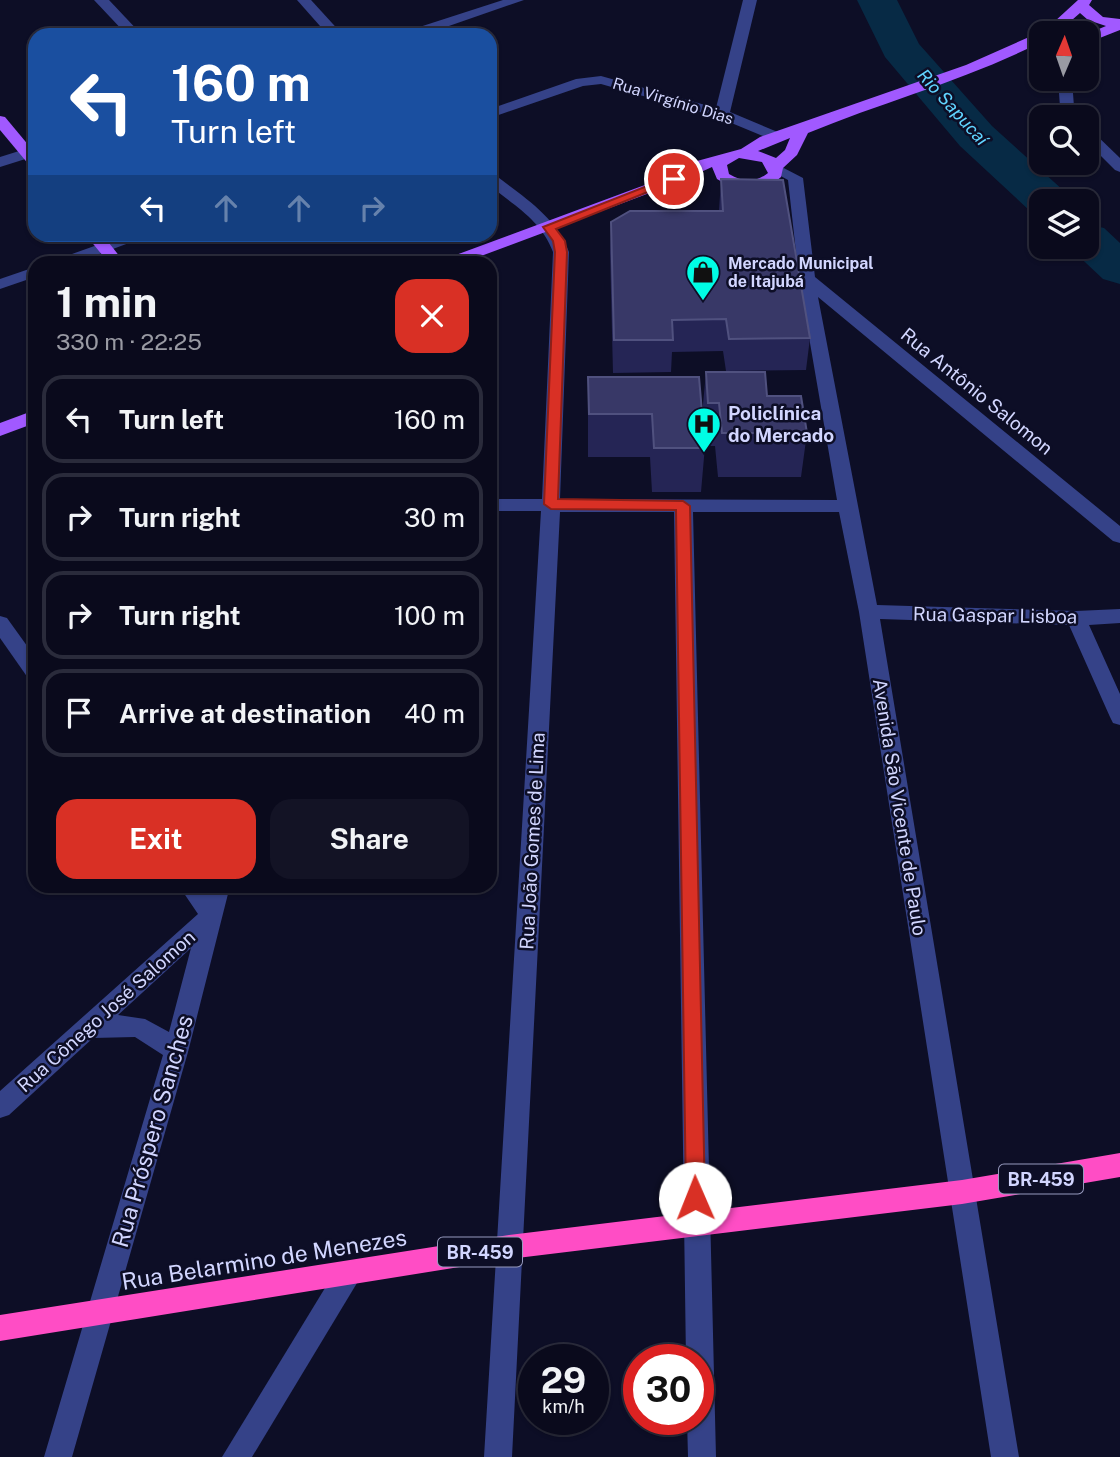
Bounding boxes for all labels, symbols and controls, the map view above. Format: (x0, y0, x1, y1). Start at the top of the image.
north arrow (1029, 21, 1099, 91)
map controls (1029, 21, 1099, 259)
text: 160 m (171, 54, 311, 112)
icon: left (56, 56, 147, 147)
water label: Rio Sapucaí (913, 65, 994, 151)
street label: Rua Virgínio Dias (610, 74, 736, 128)
button: search (1029, 105, 1099, 175)
text: Turn left (171, 113, 296, 150)
pin (644, 149, 704, 209)
icon: arrive (655, 160, 693, 198)
icon: left (134, 189, 172, 227)
icon: ahead (207, 189, 245, 227)
icon: ahead (280, 189, 318, 227)
icon: right (353, 189, 391, 227)
button: layers (1029, 189, 1099, 259)
shop icon: Mercado Municipal de Itajubá (684, 253, 722, 302)
place label: Mercado Municipal de Itajubá (728, 254, 874, 291)
text: 1 min (56, 277, 157, 326)
button: close (395, 279, 469, 353)
street label: Rua Antônio Salomon (897, 323, 1057, 459)
text: 330 m · 22:25 (56, 328, 202, 355)
icon: left (60, 400, 98, 438)
place label: Policlínica do Mercado (728, 402, 834, 446)
text: Turn left (119, 404, 224, 435)
text: 160 m (394, 404, 465, 435)
hospital icon: Policlínica do Mercado (685, 405, 723, 454)
icon: right (60, 498, 98, 536)
text: Turn right (119, 502, 241, 533)
text: 30 m (404, 502, 465, 533)
icon: right (60, 596, 98, 634)
text: Turn right (119, 600, 241, 631)
text: 100 m (394, 600, 465, 631)
street label: Rua Gaspar Lisboa (913, 603, 1077, 627)
street label: Avenida São Vicente de Paulo (869, 677, 931, 937)
icon: arrive (60, 694, 98, 732)
text: Arrive at destination (119, 698, 371, 729)
text: 40 m (404, 698, 465, 729)
street label: Rua João Gomes de Lima (515, 732, 549, 950)
button: Exit (56, 799, 256, 879)
button: Share (270, 799, 469, 879)
street label: Rua Cônego José Salomon (13, 925, 199, 1097)
street label: Rua Próspero Sanches (106, 1012, 198, 1250)
position arrow (658, 1161, 732, 1235)
road number: BR-459 (999, 1164, 1083, 1194)
street label: Rua Belarmino de Menezes (120, 1223, 408, 1295)
road number: BR-459 (438, 1238, 522, 1266)
speed limit sign: 30 (623, 1344, 714, 1435)
text: 29 (541, 1360, 586, 1401)
text: km/h (542, 1396, 585, 1417)

